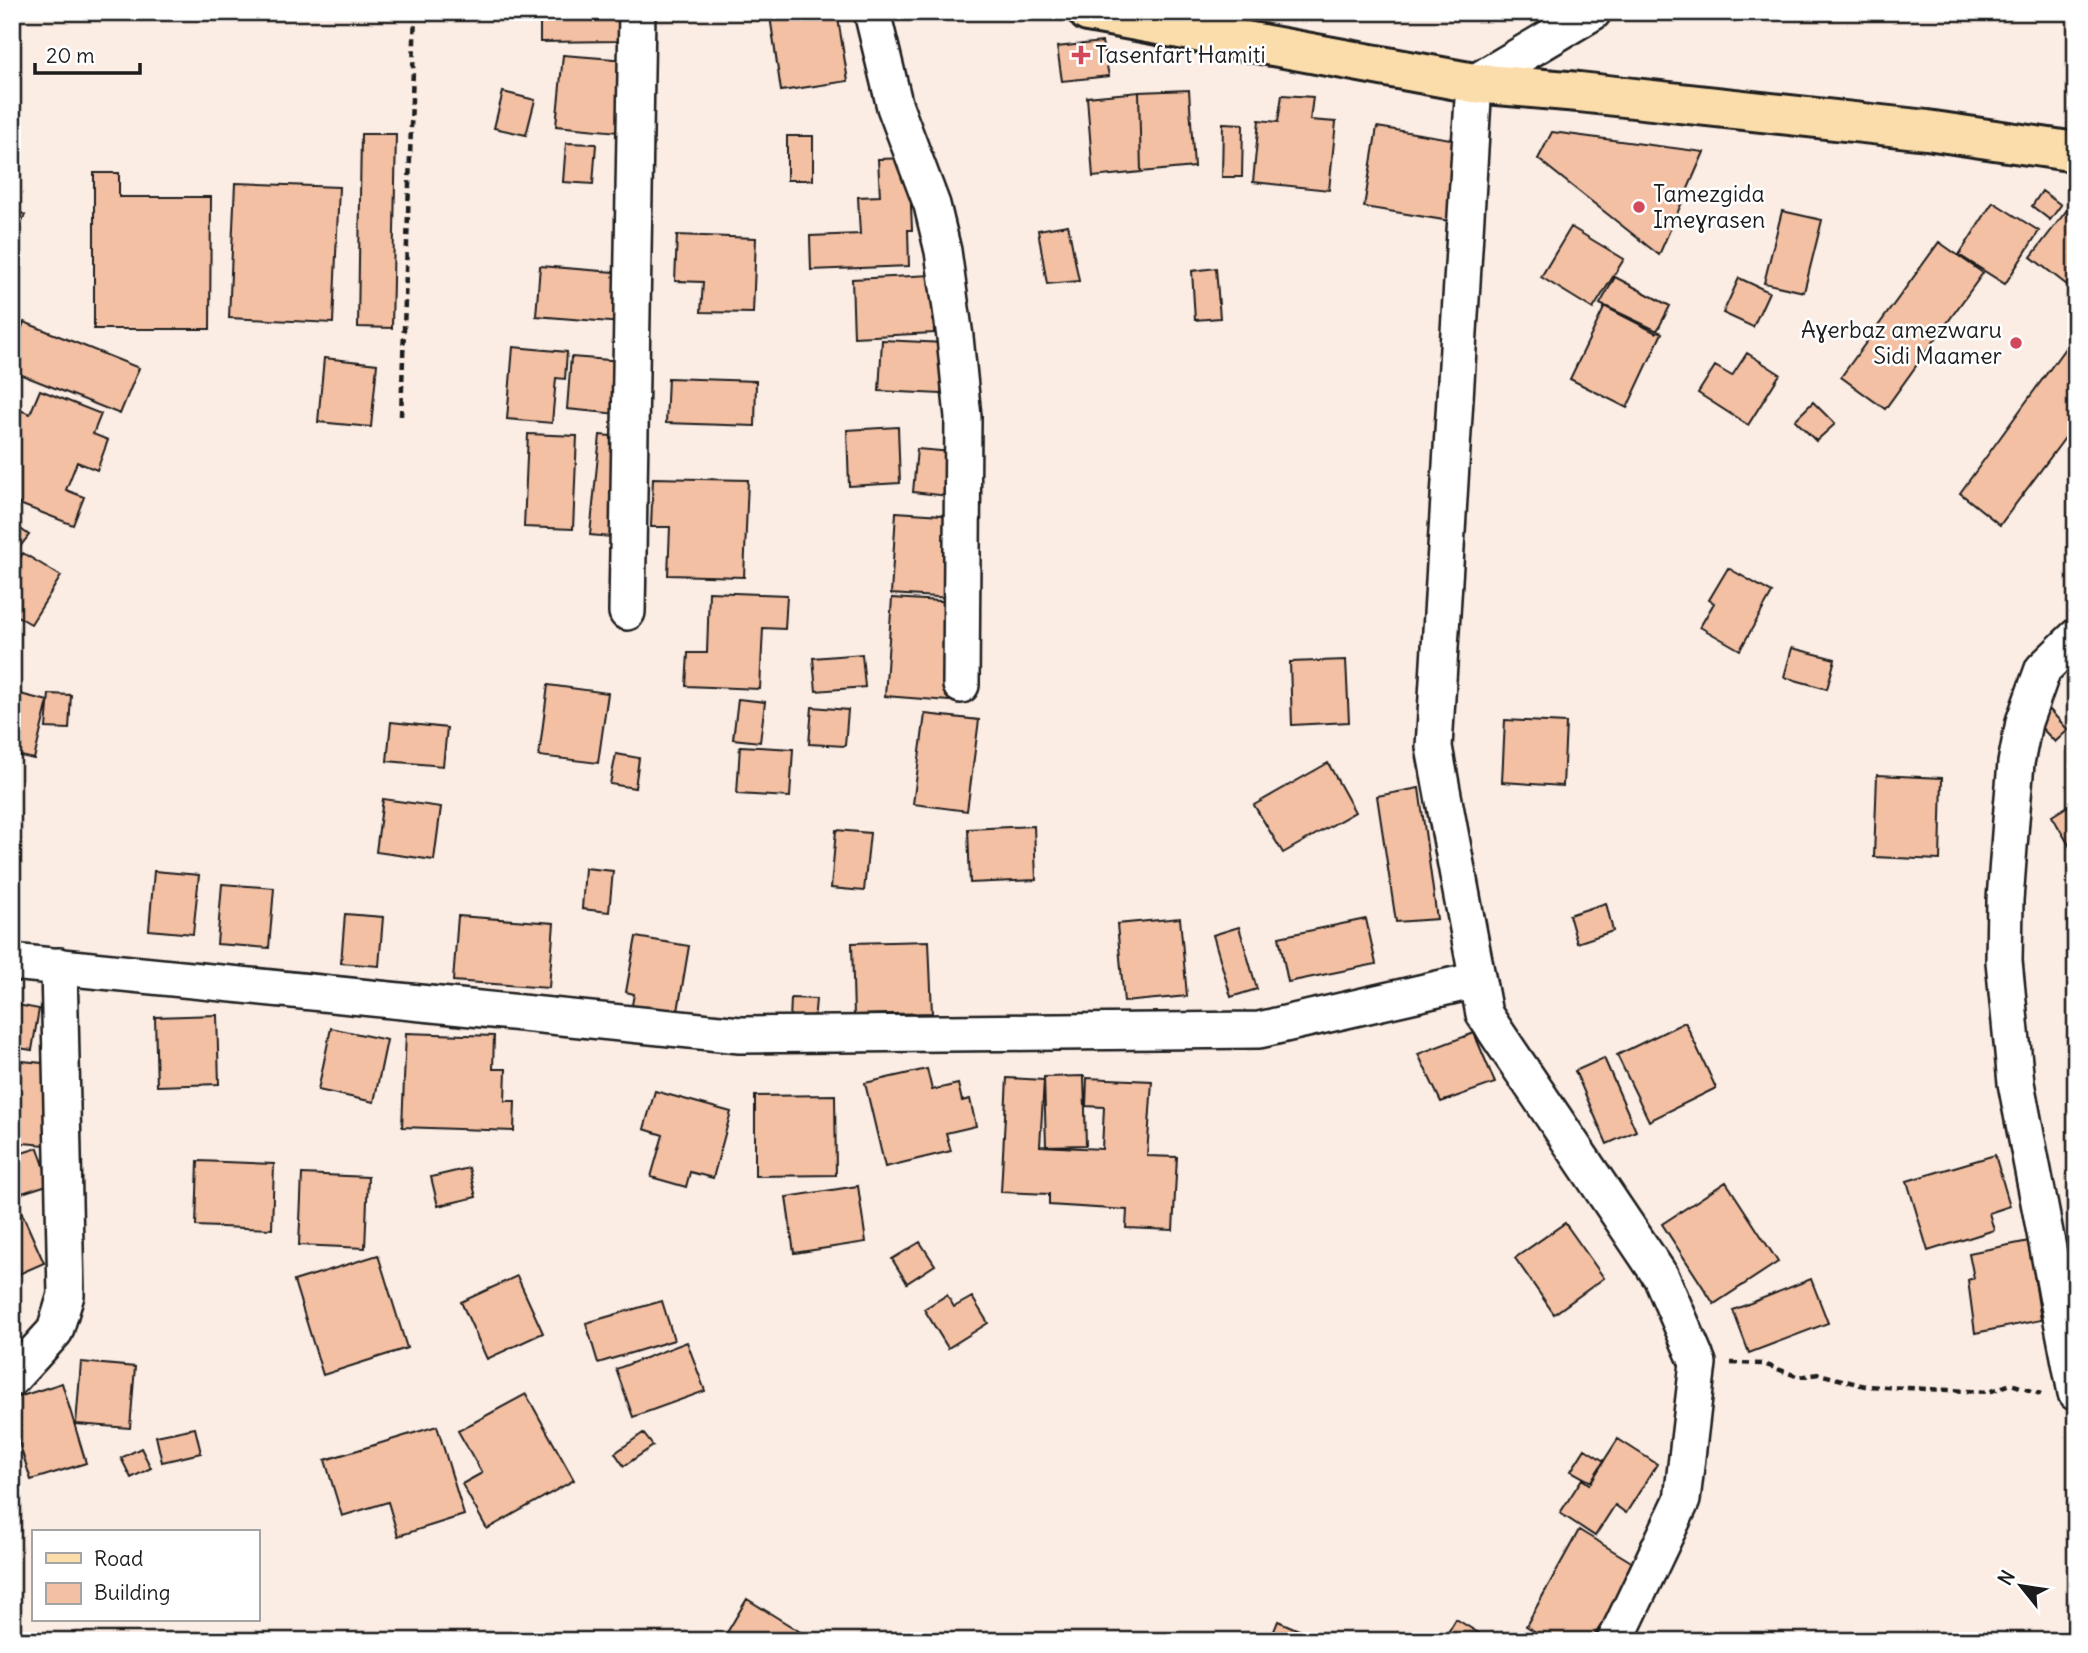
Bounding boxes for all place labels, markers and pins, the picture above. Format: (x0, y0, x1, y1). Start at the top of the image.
place label: Tasenfart Hamiti (1095, 40, 1266, 69)
marker: Tasenfart Hamiti (1073, 47, 1089, 63)
place label: Tamezgida Imeɣrasen (1653, 179, 1765, 234)
marker: Tamezgida Imeɣrasen (1631, 199, 1647, 215)
place label: Aɣerbaz amezwaru Sidi Maamer (1801, 315, 2003, 370)
marker: Aɣerbaz amezwaru Sidi Maamer (2008, 335, 2024, 351)

